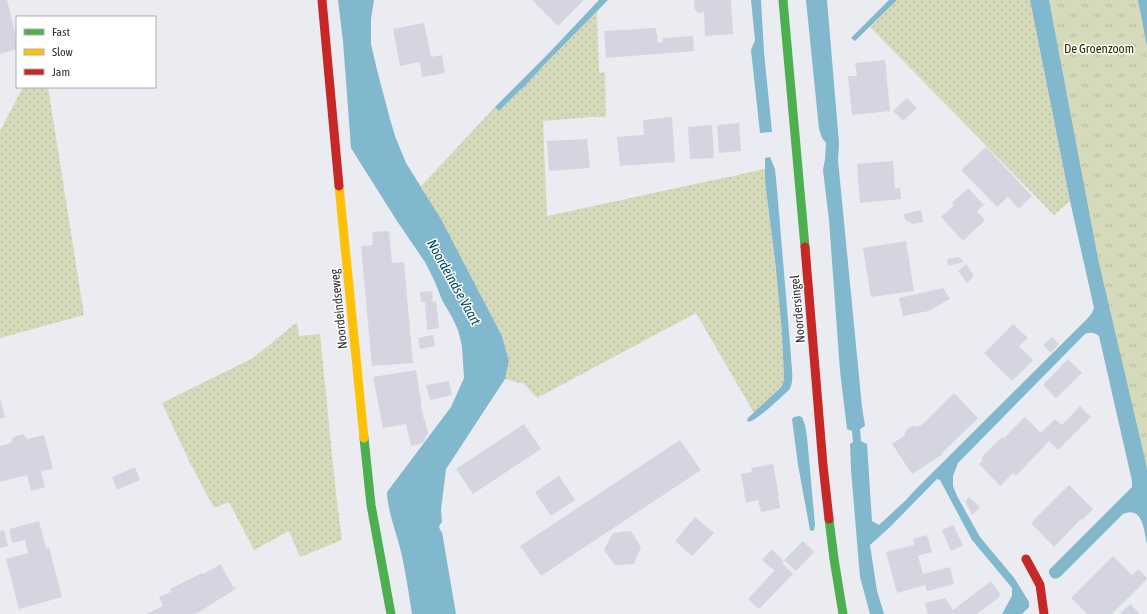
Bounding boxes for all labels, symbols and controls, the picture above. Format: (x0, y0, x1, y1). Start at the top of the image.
legend (16, 16, 156, 88)
text: Fast (52, 25, 70, 39)
park label: De Groenzoom (1064, 41, 1134, 56)
text: Slow (52, 45, 73, 59)
text: Jam (52, 65, 70, 79)
water label: Noordeindse Vaart (424, 236, 484, 328)
street label: Noordeindseweg (327, 268, 350, 350)
street label: Noordersingel (787, 274, 808, 344)

